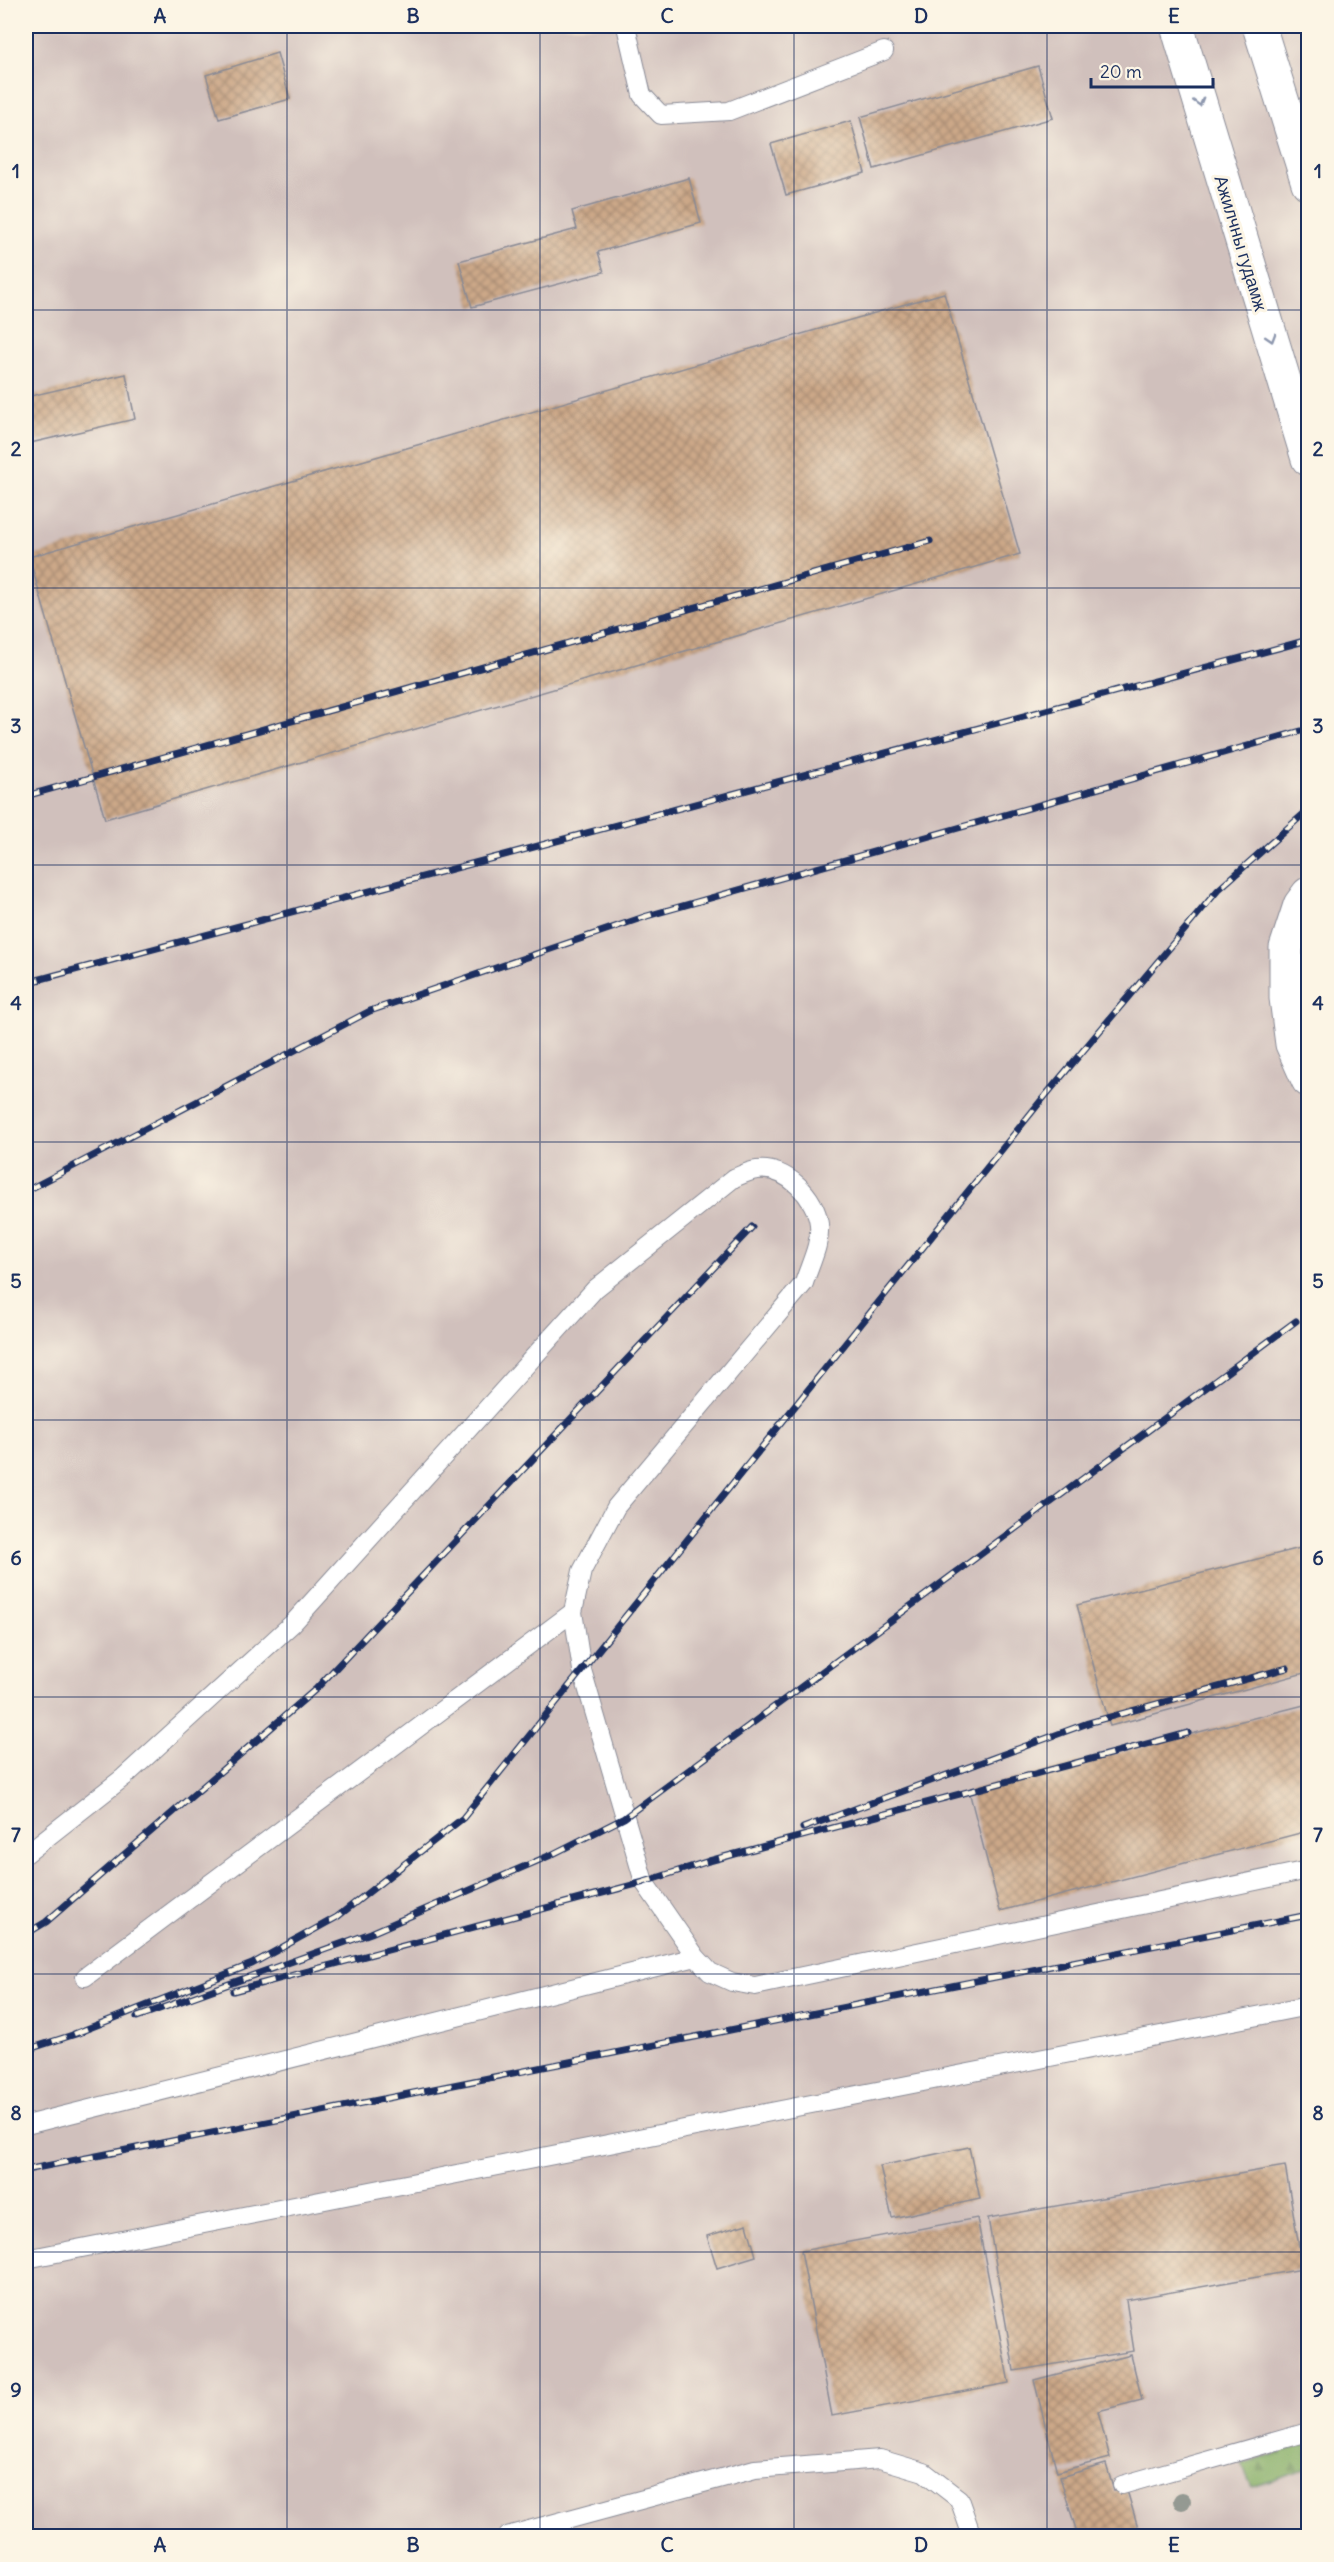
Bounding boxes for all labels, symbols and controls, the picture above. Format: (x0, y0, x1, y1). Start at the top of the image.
text: A (154, 3, 167, 28)
text: B (406, 3, 420, 28)
text: C (660, 3, 674, 28)
text: D (914, 3, 928, 28)
text: E (1168, 3, 1180, 28)
scale bar (1091, 51, 1212, 89)
text: 20 m (1100, 60, 1142, 83)
one-way arrow (1192, 96, 1204, 107)
text: 1 (12, 158, 20, 183)
text: 1 (1314, 158, 1322, 183)
street label: Ажилчны гудамж (1209, 172, 1273, 314)
one-way arrow (1264, 332, 1276, 343)
text: 2 (11, 436, 22, 461)
text: 2 (1313, 436, 1324, 461)
text: 3 (10, 713, 22, 738)
text: 3 (1312, 713, 1324, 738)
text: 4 (10, 990, 22, 1015)
text: 4 (1312, 990, 1324, 1015)
text: 5 (10, 1268, 22, 1293)
text: 5 (1312, 1268, 1324, 1293)
text: 6 (10, 1545, 22, 1570)
text: 6 (1312, 1545, 1324, 1570)
text: 7 (11, 1822, 21, 1847)
text: 7 (1313, 1822, 1323, 1847)
text: 8 (10, 2100, 22, 2125)
text: 8 (1312, 2100, 1324, 2125)
text: 9 (10, 2377, 22, 2402)
text: 9 (1312, 2377, 1324, 2402)
text: A (154, 2532, 167, 2557)
text: B (406, 2532, 420, 2557)
text: C (660, 2532, 674, 2557)
text: D (914, 2532, 928, 2557)
text: E (1168, 2532, 1180, 2557)

